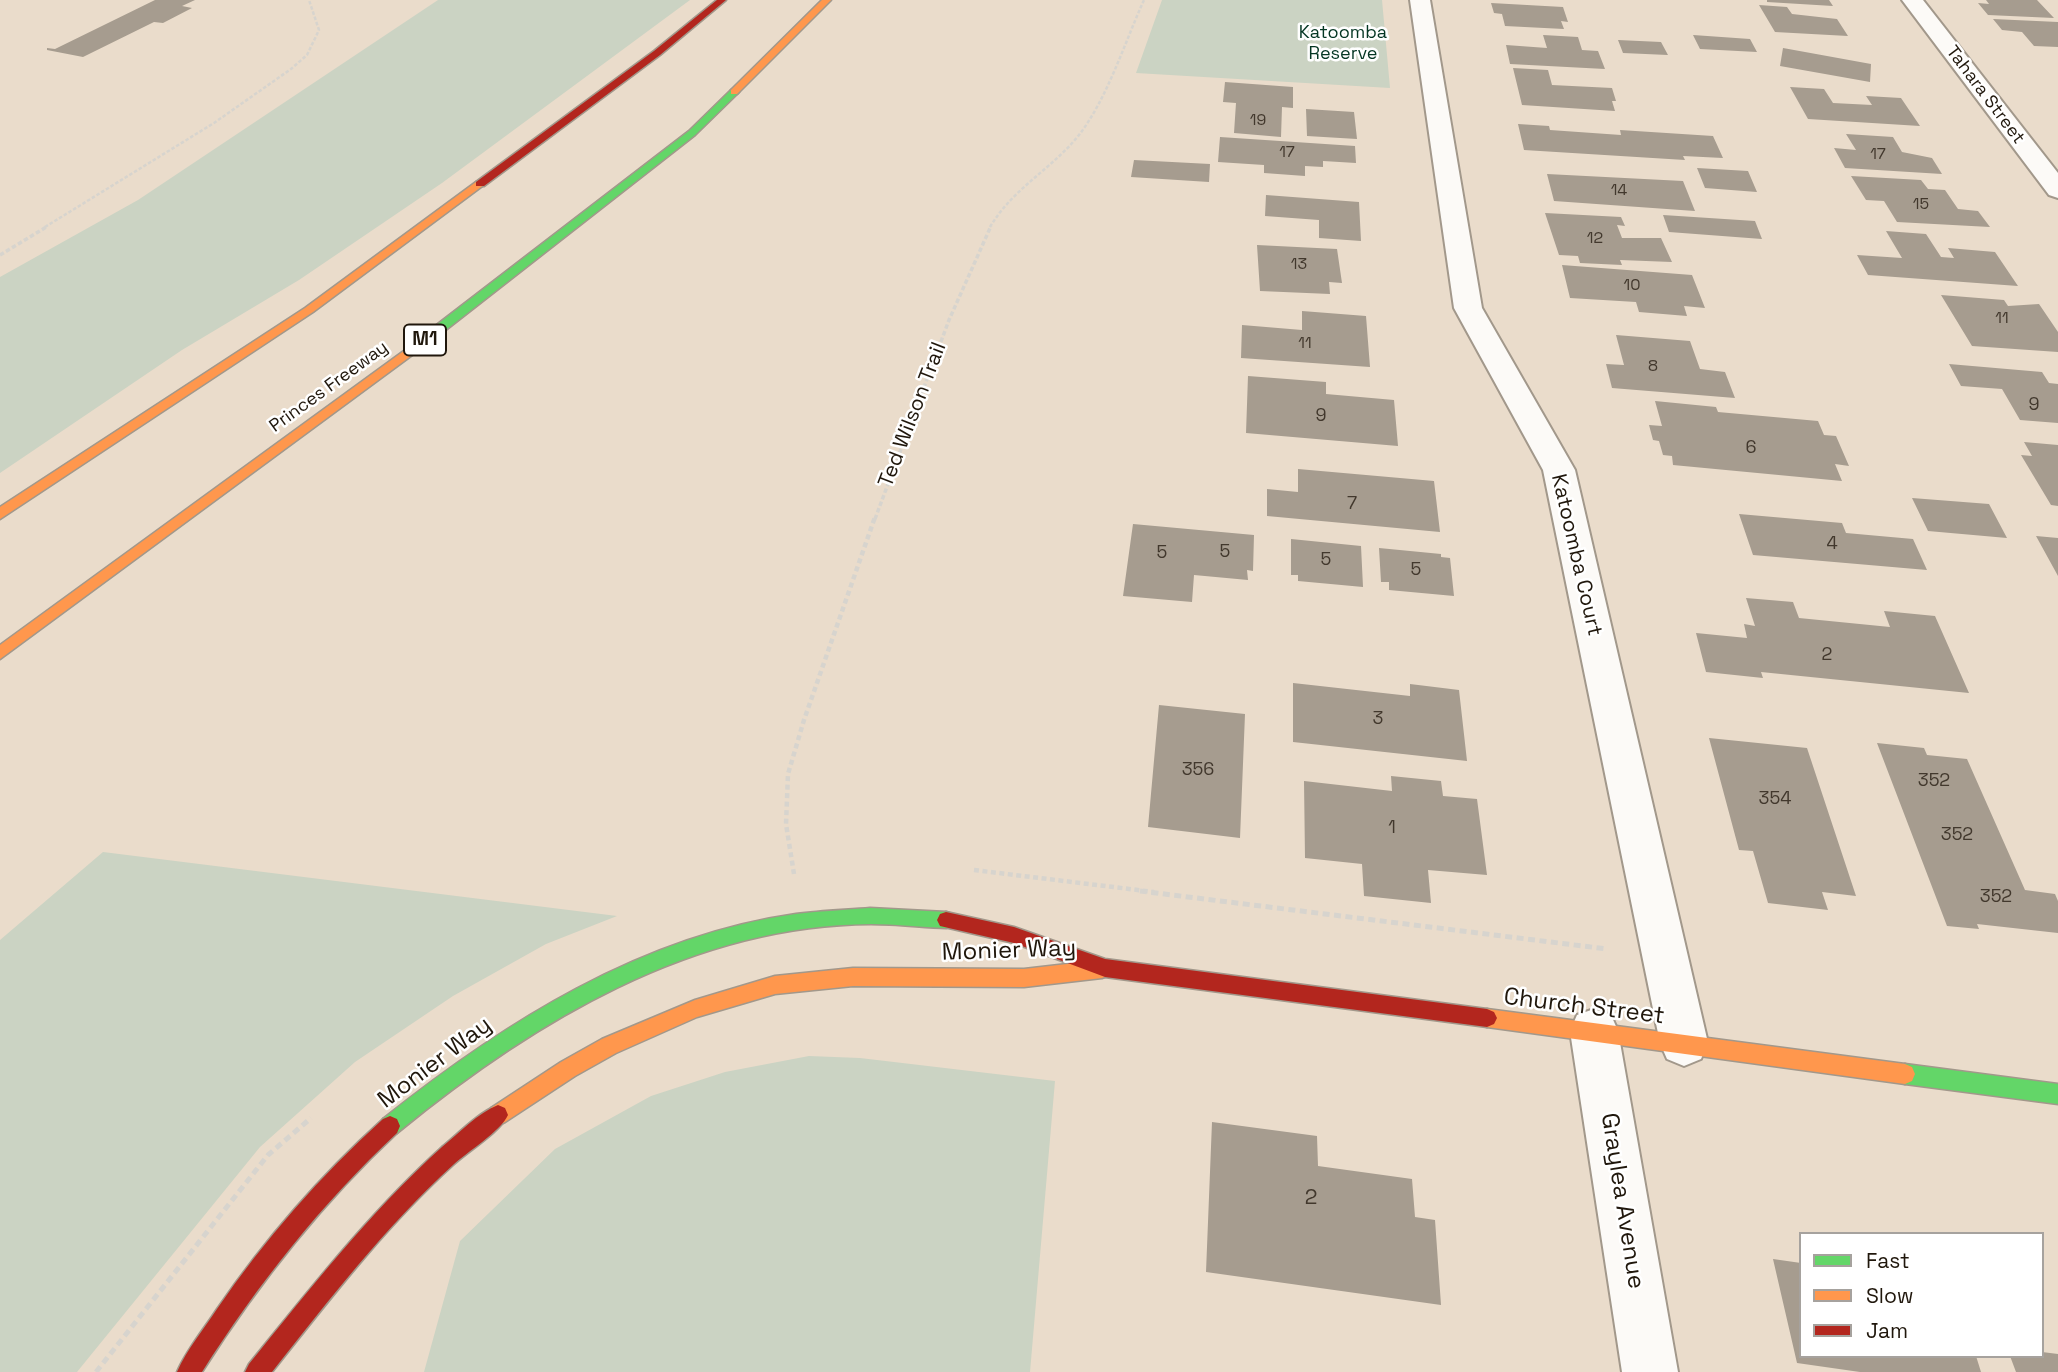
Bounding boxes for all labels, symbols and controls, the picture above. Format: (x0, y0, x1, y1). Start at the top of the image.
park label: Katoomba Reserve (1299, 22, 1387, 64)
street label: Tahara Street (1941, 42, 2029, 148)
house number: 19 (1250, 111, 1266, 131)
house number: 17 (1279, 143, 1295, 163)
house number: 17 (1870, 145, 1886, 165)
house number: 14 (1611, 181, 1627, 201)
house number: 15 (1913, 195, 1929, 215)
house number: 12 (1587, 229, 1603, 249)
house number: 13 (1291, 255, 1307, 275)
house number: 10 (1624, 276, 1640, 296)
house number: 11 (1995, 309, 2009, 329)
road number: M1 (404, 324, 446, 356)
house number: 11 (1298, 334, 1312, 354)
street label: Princes Freeway (265, 337, 393, 437)
street label: Ted Wilson Trail (874, 339, 952, 491)
house number: 8 (1648, 357, 1658, 377)
house number: 9 (2028, 394, 2040, 416)
house number: 9 (1315, 405, 1327, 427)
house number: 6 (1745, 437, 1757, 459)
street label: Katoomba Court (1545, 472, 1607, 638)
house number: 7 (1347, 493, 1357, 515)
house number: 4 (1826, 533, 1838, 555)
house number: 5 (1220, 541, 1230, 563)
house number: 5 (1157, 542, 1167, 564)
house number: 5 (1321, 549, 1331, 571)
house number: 5 (1411, 559, 1421, 581)
house number: 2 (1822, 644, 1832, 666)
house number: 3 (1373, 708, 1383, 730)
house number: 356 (1182, 759, 1214, 781)
house number: 352 (1918, 770, 1950, 792)
house number: 354 (1759, 788, 1791, 810)
house number: 1 (1388, 817, 1396, 839)
house number: 352 (1941, 824, 1973, 846)
house number: 352 (1980, 886, 2012, 908)
street label: Monier Way (941, 934, 1077, 968)
street label: Church Street (1502, 983, 1666, 1031)
street label: Monier Way (373, 1011, 497, 1115)
street label: Graylea Avenue (1594, 1111, 1650, 1291)
house number: 2 (1305, 1185, 1317, 1211)
legend (1799, 1232, 2044, 1358)
text: Fast (1866, 1247, 1910, 1274)
text: Slow (1866, 1282, 1914, 1309)
text: Jam (1866, 1317, 1908, 1344)

